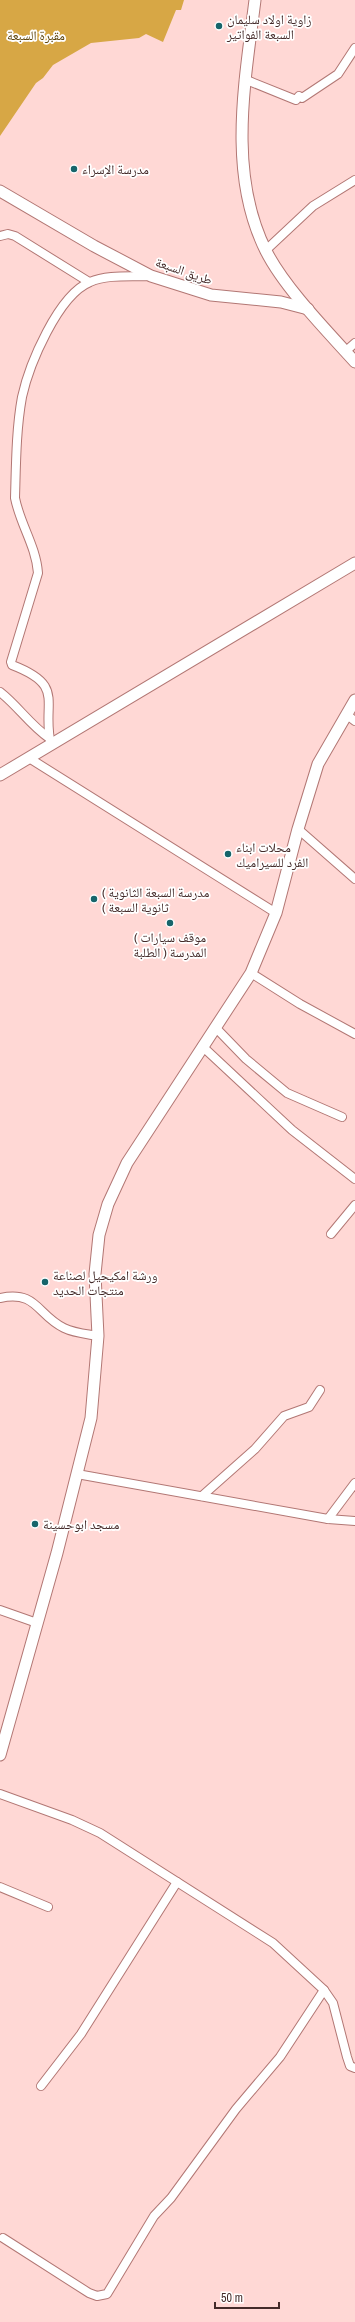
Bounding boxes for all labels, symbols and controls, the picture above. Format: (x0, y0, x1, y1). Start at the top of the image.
place label: زاوية اولاد سليمان السبعة الفواتير (226, 11, 311, 43)
marker: زاوية اولاد سليمان السبعة الفواتير (214, 21, 224, 31)
park label: مقبرة السبعة (7, 27, 65, 44)
place label: مدرسة الإسراء (82, 161, 149, 178)
marker: مدرسة الإسراء (69, 164, 79, 174)
street label: طريق السبعة (153, 253, 215, 289)
place label: محلات ابناء الفرد للسيراميك (236, 839, 308, 871)
marker: محلات ابناء الفرد للسيراميك (223, 849, 233, 859)
place label: ( مدرسة السبعة الثانوية ( ثانوية السبعة (102, 884, 209, 916)
marker: ( مدرسة السبعة الثانوية ( ثانوية السبعة (89, 894, 99, 904)
marker: ( موقف سيارات المدرسة ( الطلبة (165, 918, 175, 928)
place label: ( موقف سيارات المدرسة ( الطلبة (133, 929, 207, 961)
place label: ورشة امكيحيل لصناعة منتجات الحديد (53, 1267, 158, 1299)
marker: ورشة امكيحيل لصناعة منتجات الحديد (40, 1277, 50, 1287)
place label: مسجد ابوحسينة (43, 1516, 119, 1533)
marker: مسجد ابوحسينة (30, 1519, 40, 1529)
scale bar (215, 2284, 279, 2310)
text: 50 m (221, 2290, 243, 2306)

